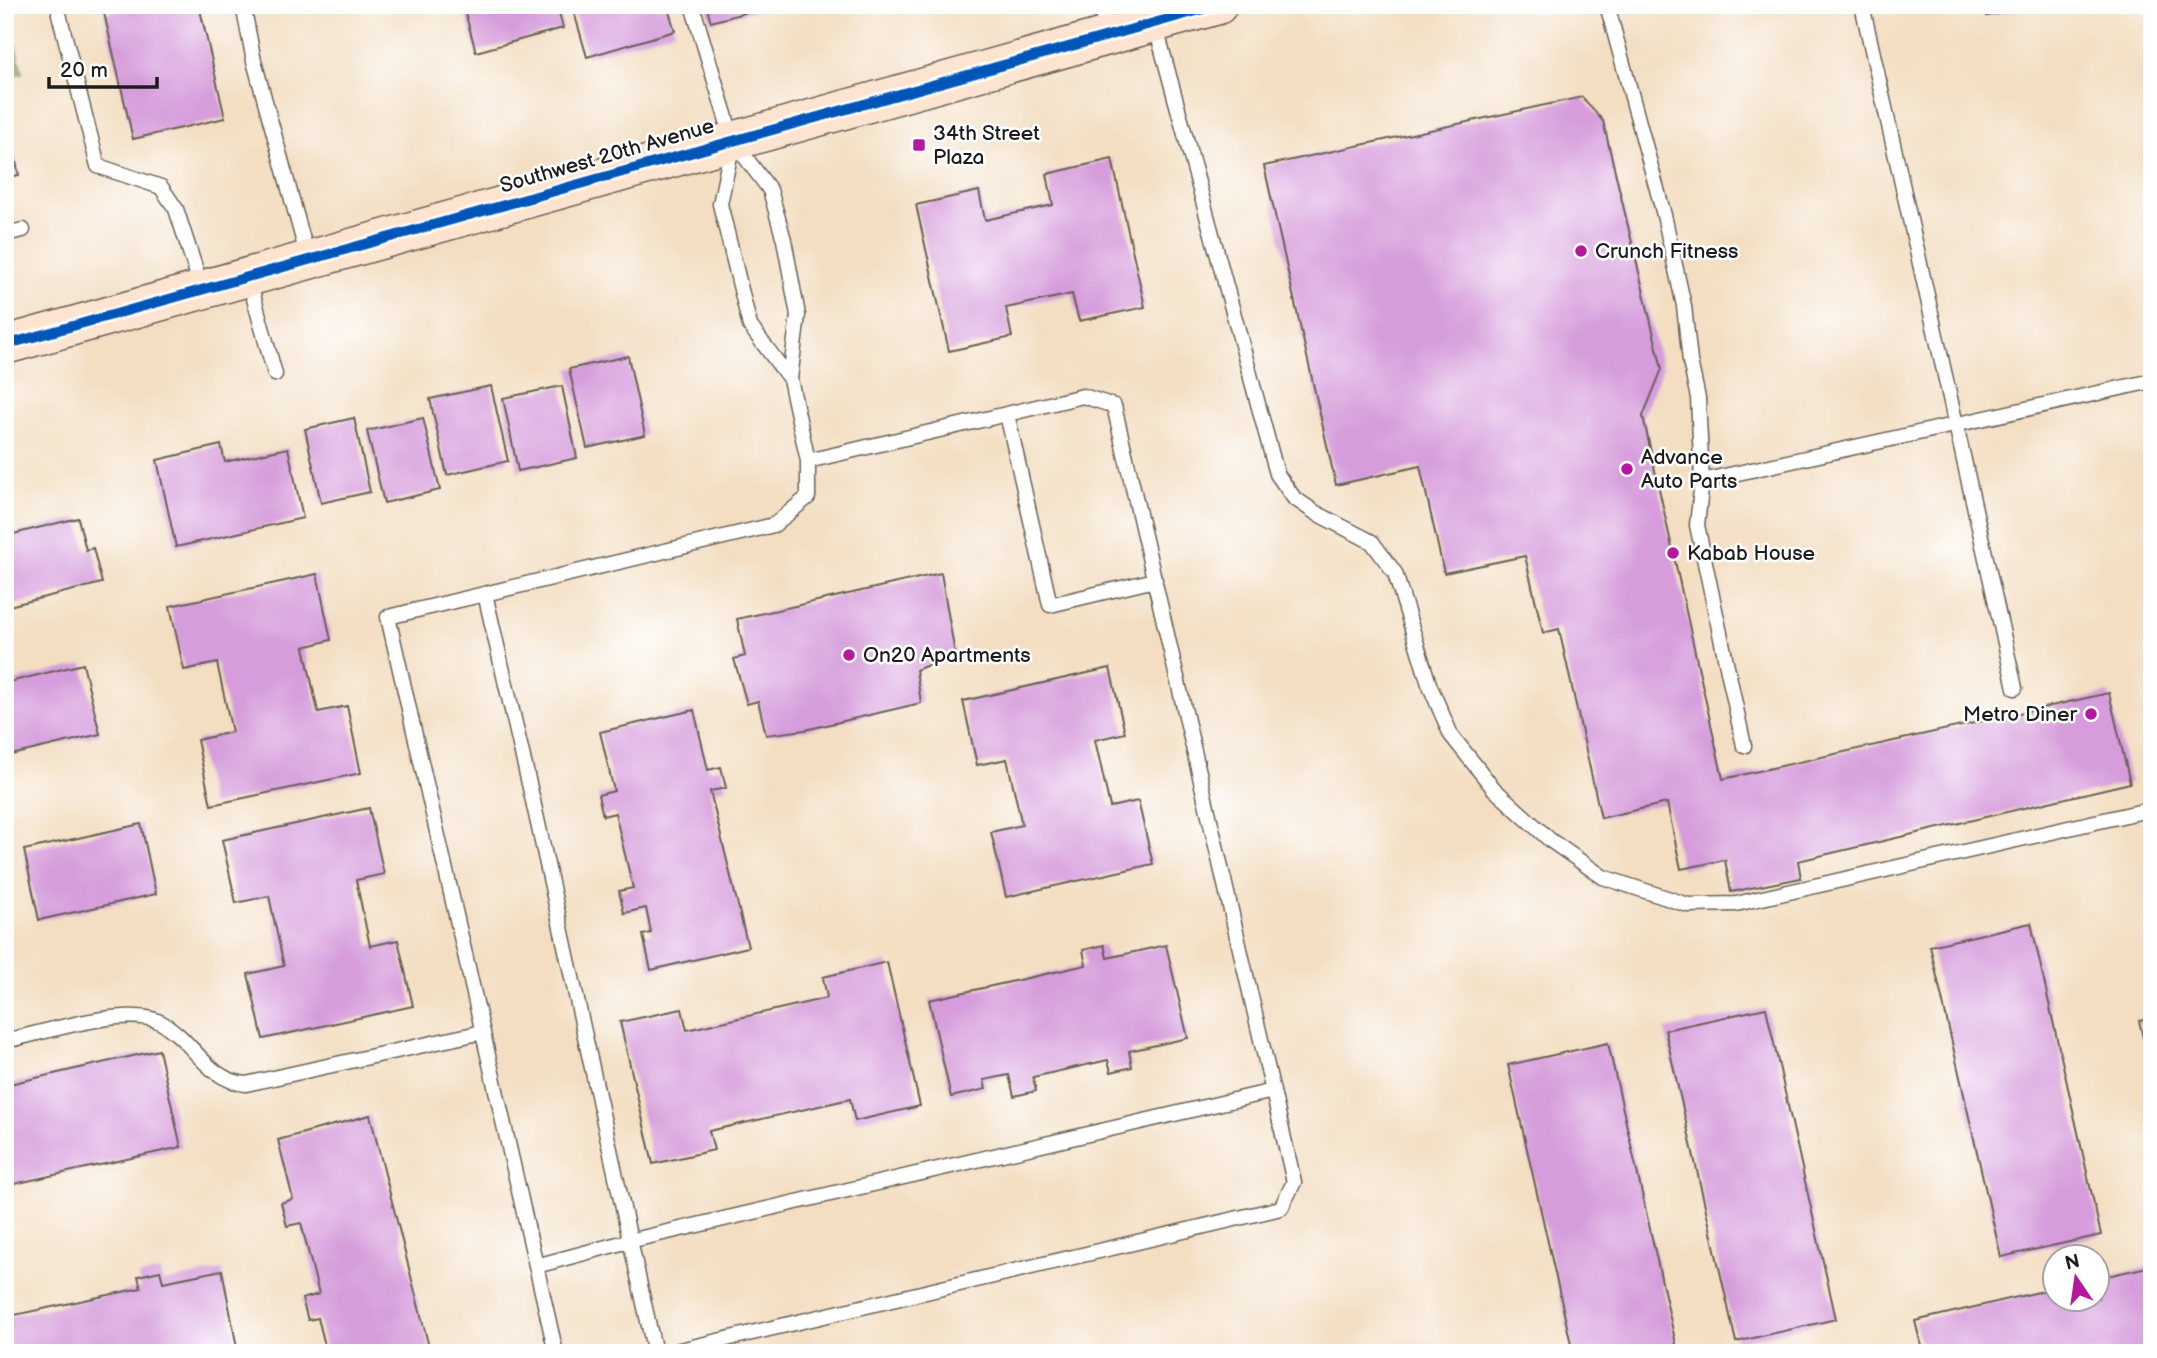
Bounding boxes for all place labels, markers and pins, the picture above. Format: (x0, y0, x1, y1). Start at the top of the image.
place label: 34th Street Plaza (933, 121, 1040, 170)
marker: 34th Street Plaza (911, 137, 927, 153)
place label: Crunch Fitness (1595, 239, 1738, 264)
marker: Crunch Fitness (1573, 243, 1589, 259)
place label: Advance Auto Parts (1641, 445, 1737, 494)
marker: Advance Auto Parts (1619, 461, 1635, 477)
place label: Kabab House (1687, 541, 1815, 566)
marker: Kabab House (1665, 545, 1681, 561)
place label: On20 Apartments (863, 643, 1031, 668)
marker: On20 Apartments (841, 647, 857, 663)
place label: Metro Diner (1963, 702, 2077, 727)
marker: Metro Diner (2083, 706, 2099, 722)

